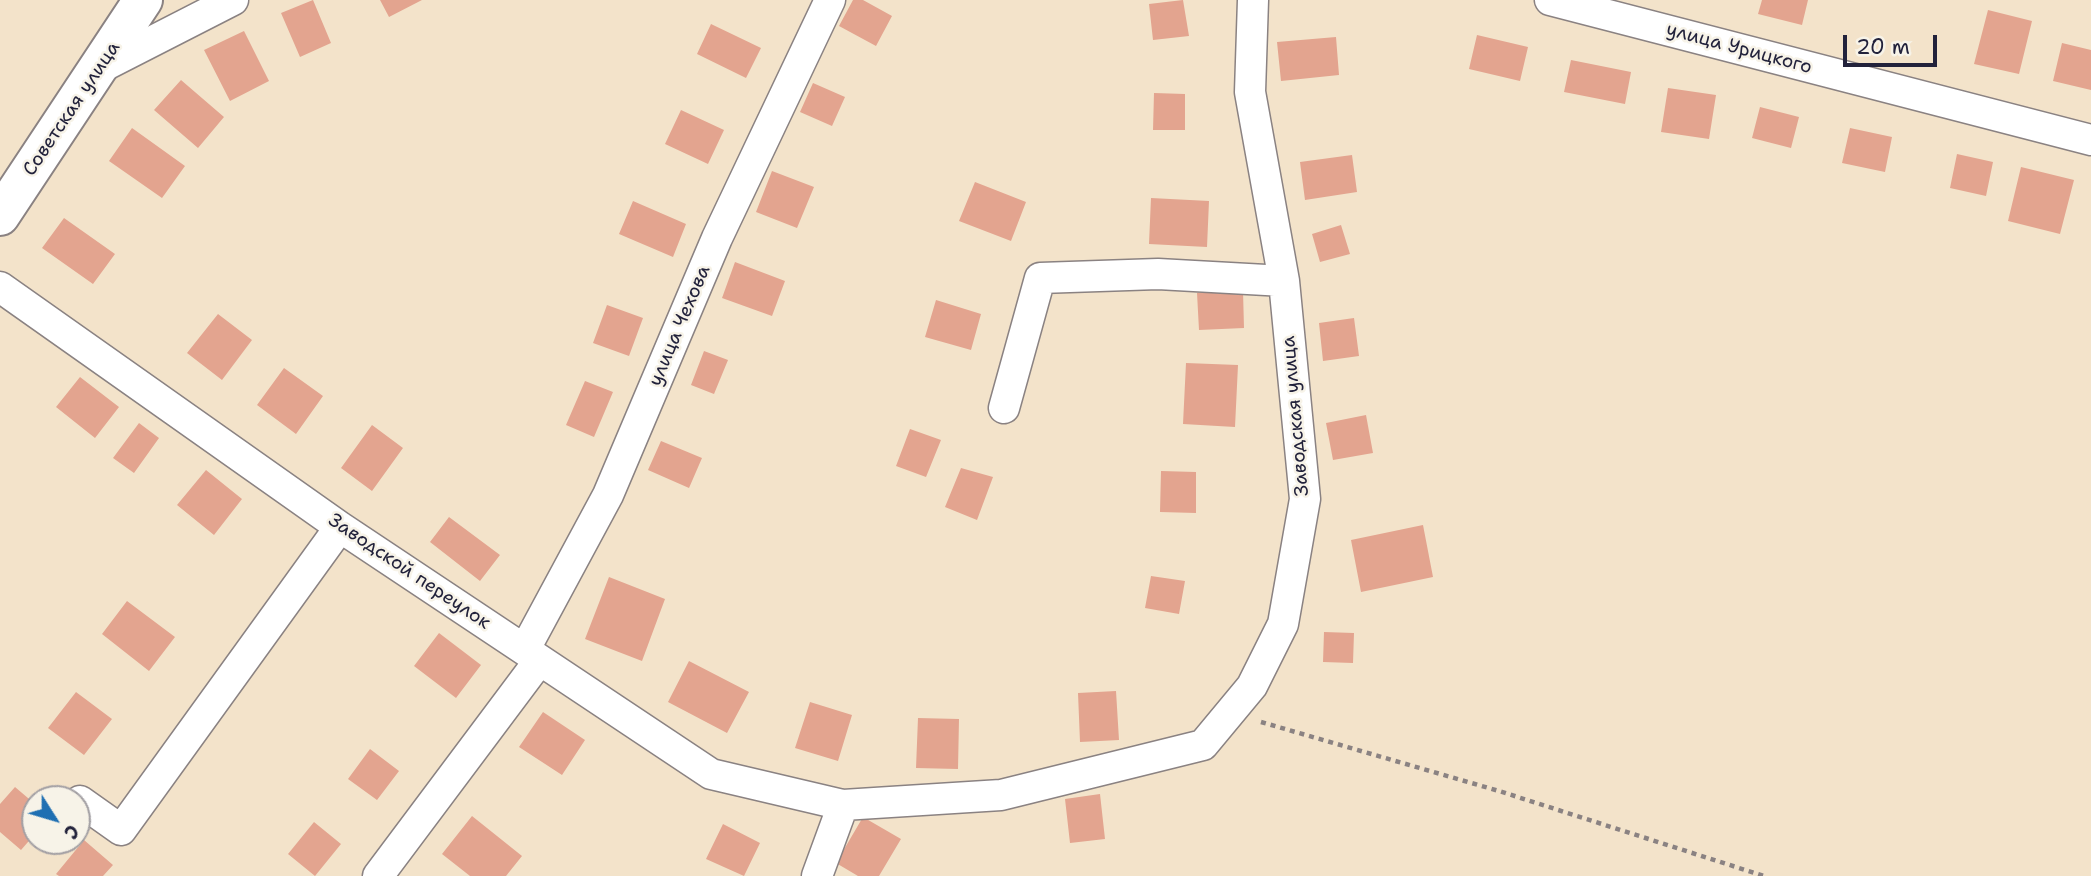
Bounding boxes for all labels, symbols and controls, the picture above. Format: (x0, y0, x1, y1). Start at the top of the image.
street label: улица Урицкого (1664, 19, 1814, 79)
scale bar (1846, 21, 1940, 65)
text: 20 m (1856, 33, 1910, 61)
street label: Советская улица (19, 37, 125, 181)
street label: улица Чехова (644, 262, 716, 390)
street label: Заводская улица (1278, 335, 1314, 497)
street label: Заводской переулок (324, 509, 494, 635)
north arrow (21, 785, 91, 855)
text: С (58, 820, 85, 844)

